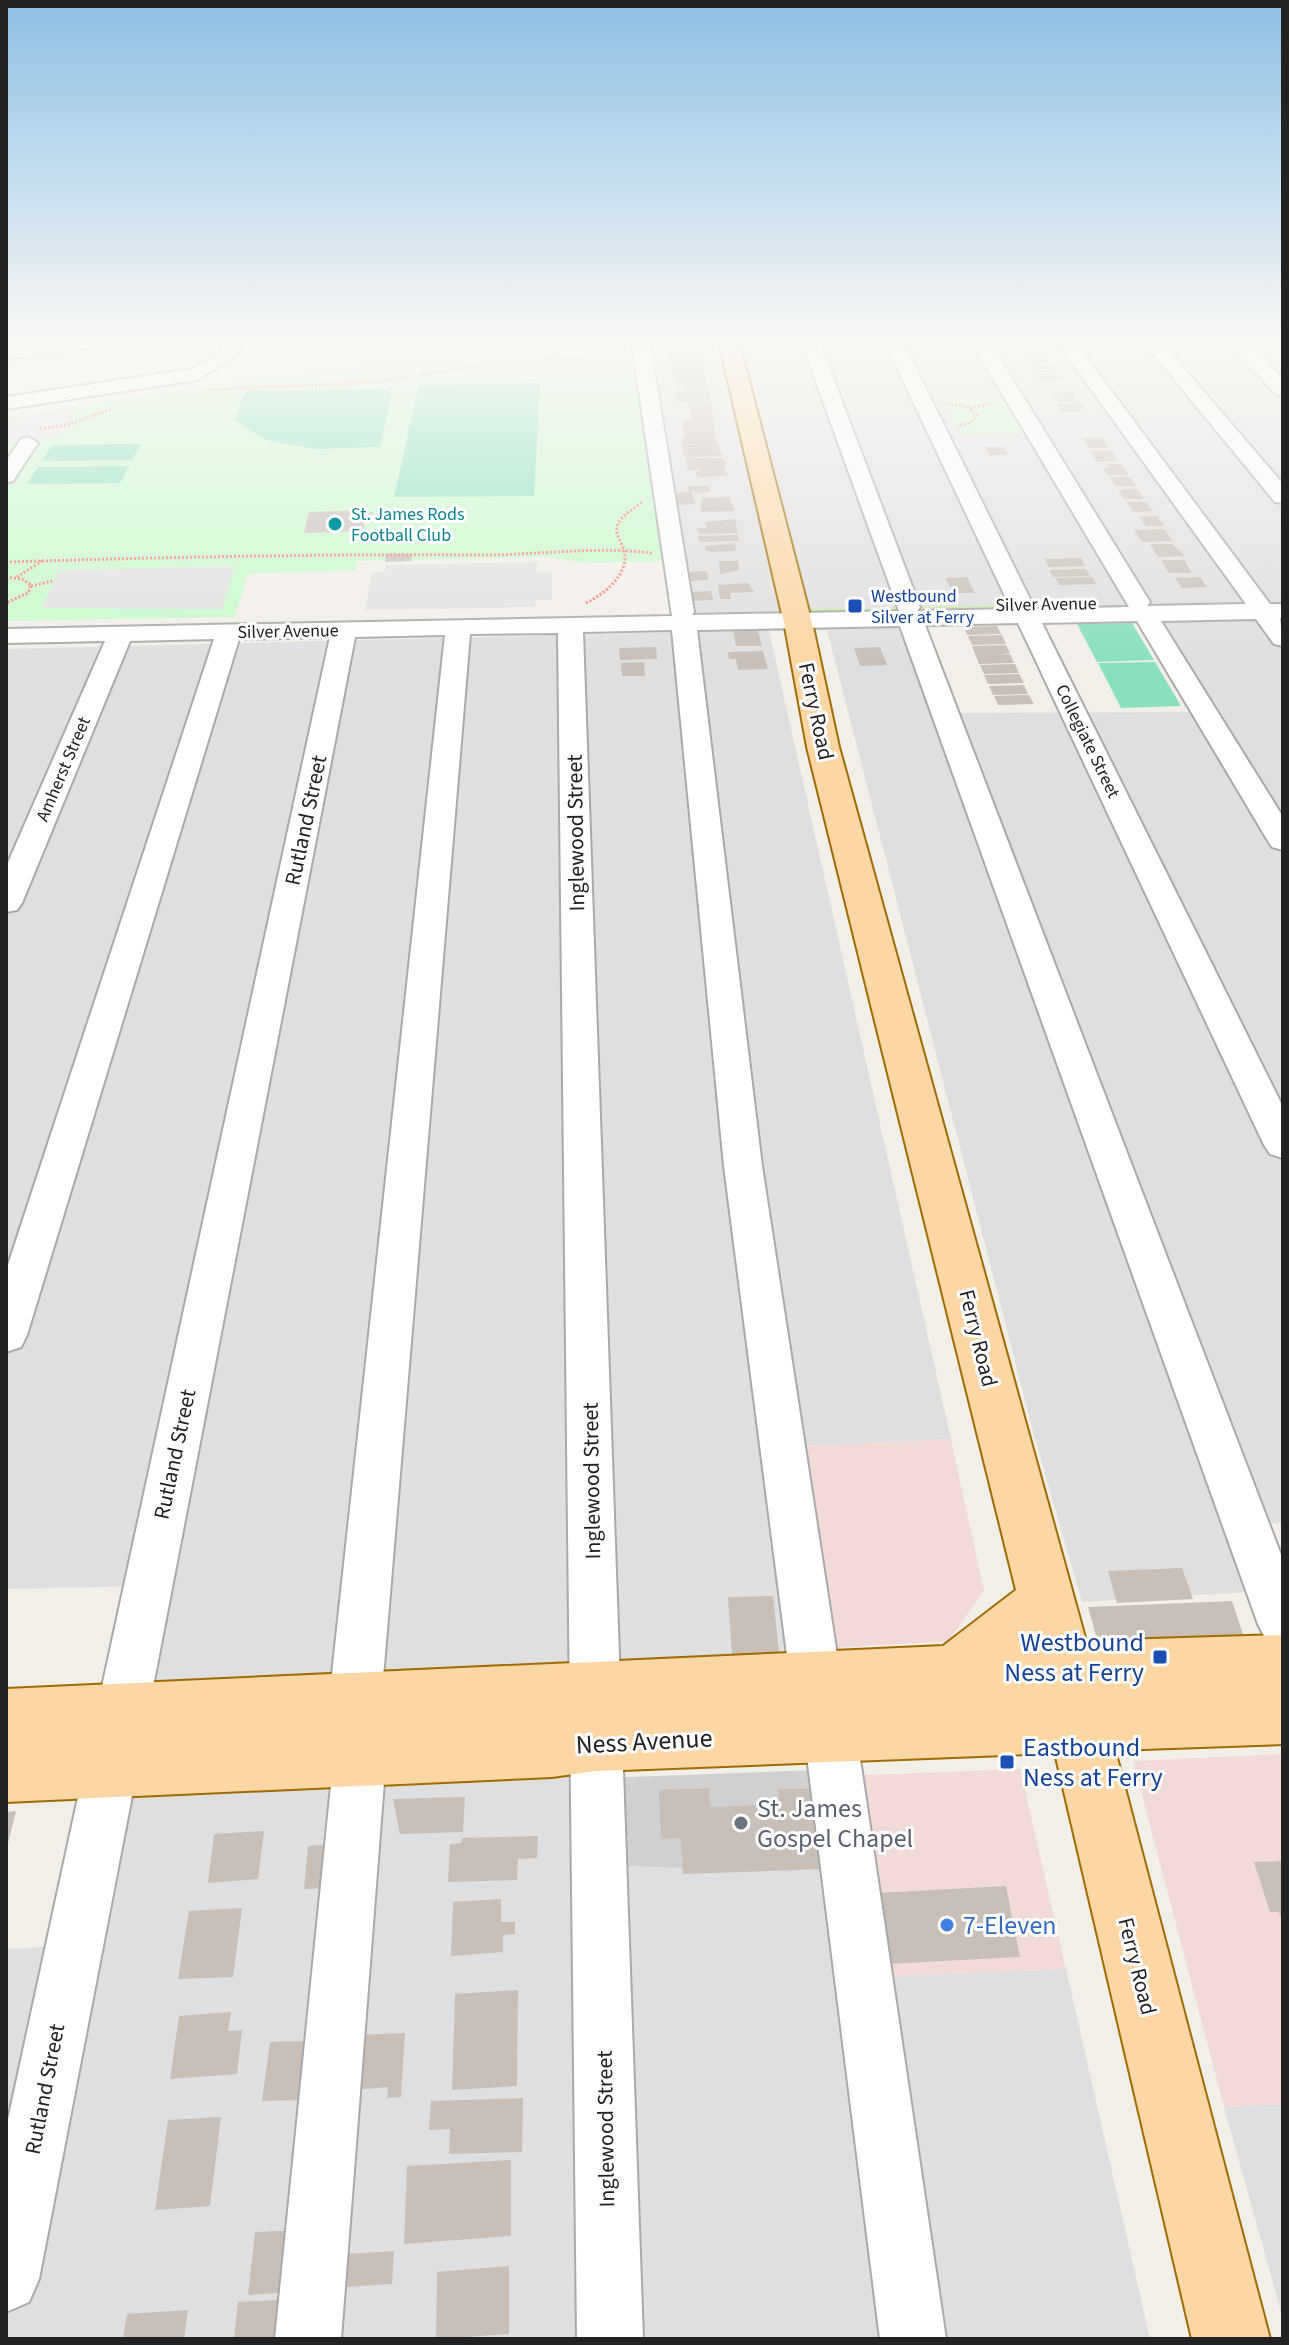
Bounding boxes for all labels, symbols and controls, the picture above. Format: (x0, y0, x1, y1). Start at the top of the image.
place label: St. James Rods Football Club (351, 502, 465, 548)
marker: St. James Rods Football Club (326, 515, 344, 533)
place label: Westbound Silver at Ferry (871, 584, 975, 630)
street label: Silver Avenue (995, 591, 1097, 618)
marker: Westbound Silver at Ferry (846, 597, 864, 615)
street label: Silver Avenue (237, 618, 339, 645)
street label: Ferry Road (790, 659, 842, 763)
street label: Collegiate Street (1049, 680, 1126, 802)
street label: Amherst Street (30, 713, 97, 825)
street label: Rutland Street (277, 752, 336, 888)
street label: Inglewood Street (559, 754, 593, 912)
street label: Ferry Road (951, 1286, 1006, 1390)
street label: Rutland Street (146, 1386, 205, 1522)
street label: Inglewood Street (575, 1402, 609, 1560)
place label: Westbound Ness at Ferry (1004, 1624, 1144, 1691)
marker: Westbound Ness at Ferry (1151, 1648, 1169, 1666)
street label: Ness Avenue (575, 1719, 713, 1764)
place label: Eastbound Ness at Ferry (1023, 1729, 1163, 1796)
marker: Eastbound Ness at Ferry (998, 1753, 1016, 1771)
place label: St. James Gospel Chapel (757, 1790, 913, 1857)
marker: St. James Gospel Chapel (732, 1814, 750, 1832)
place label: 7-Eleven (963, 1907, 1057, 1944)
street label: Ferry Road (1110, 1914, 1165, 2018)
marker: 7-Eleven (938, 1916, 956, 1934)
street label: Rutland Street (17, 2021, 73, 2157)
street label: Inglewood Street (589, 2050, 623, 2208)

